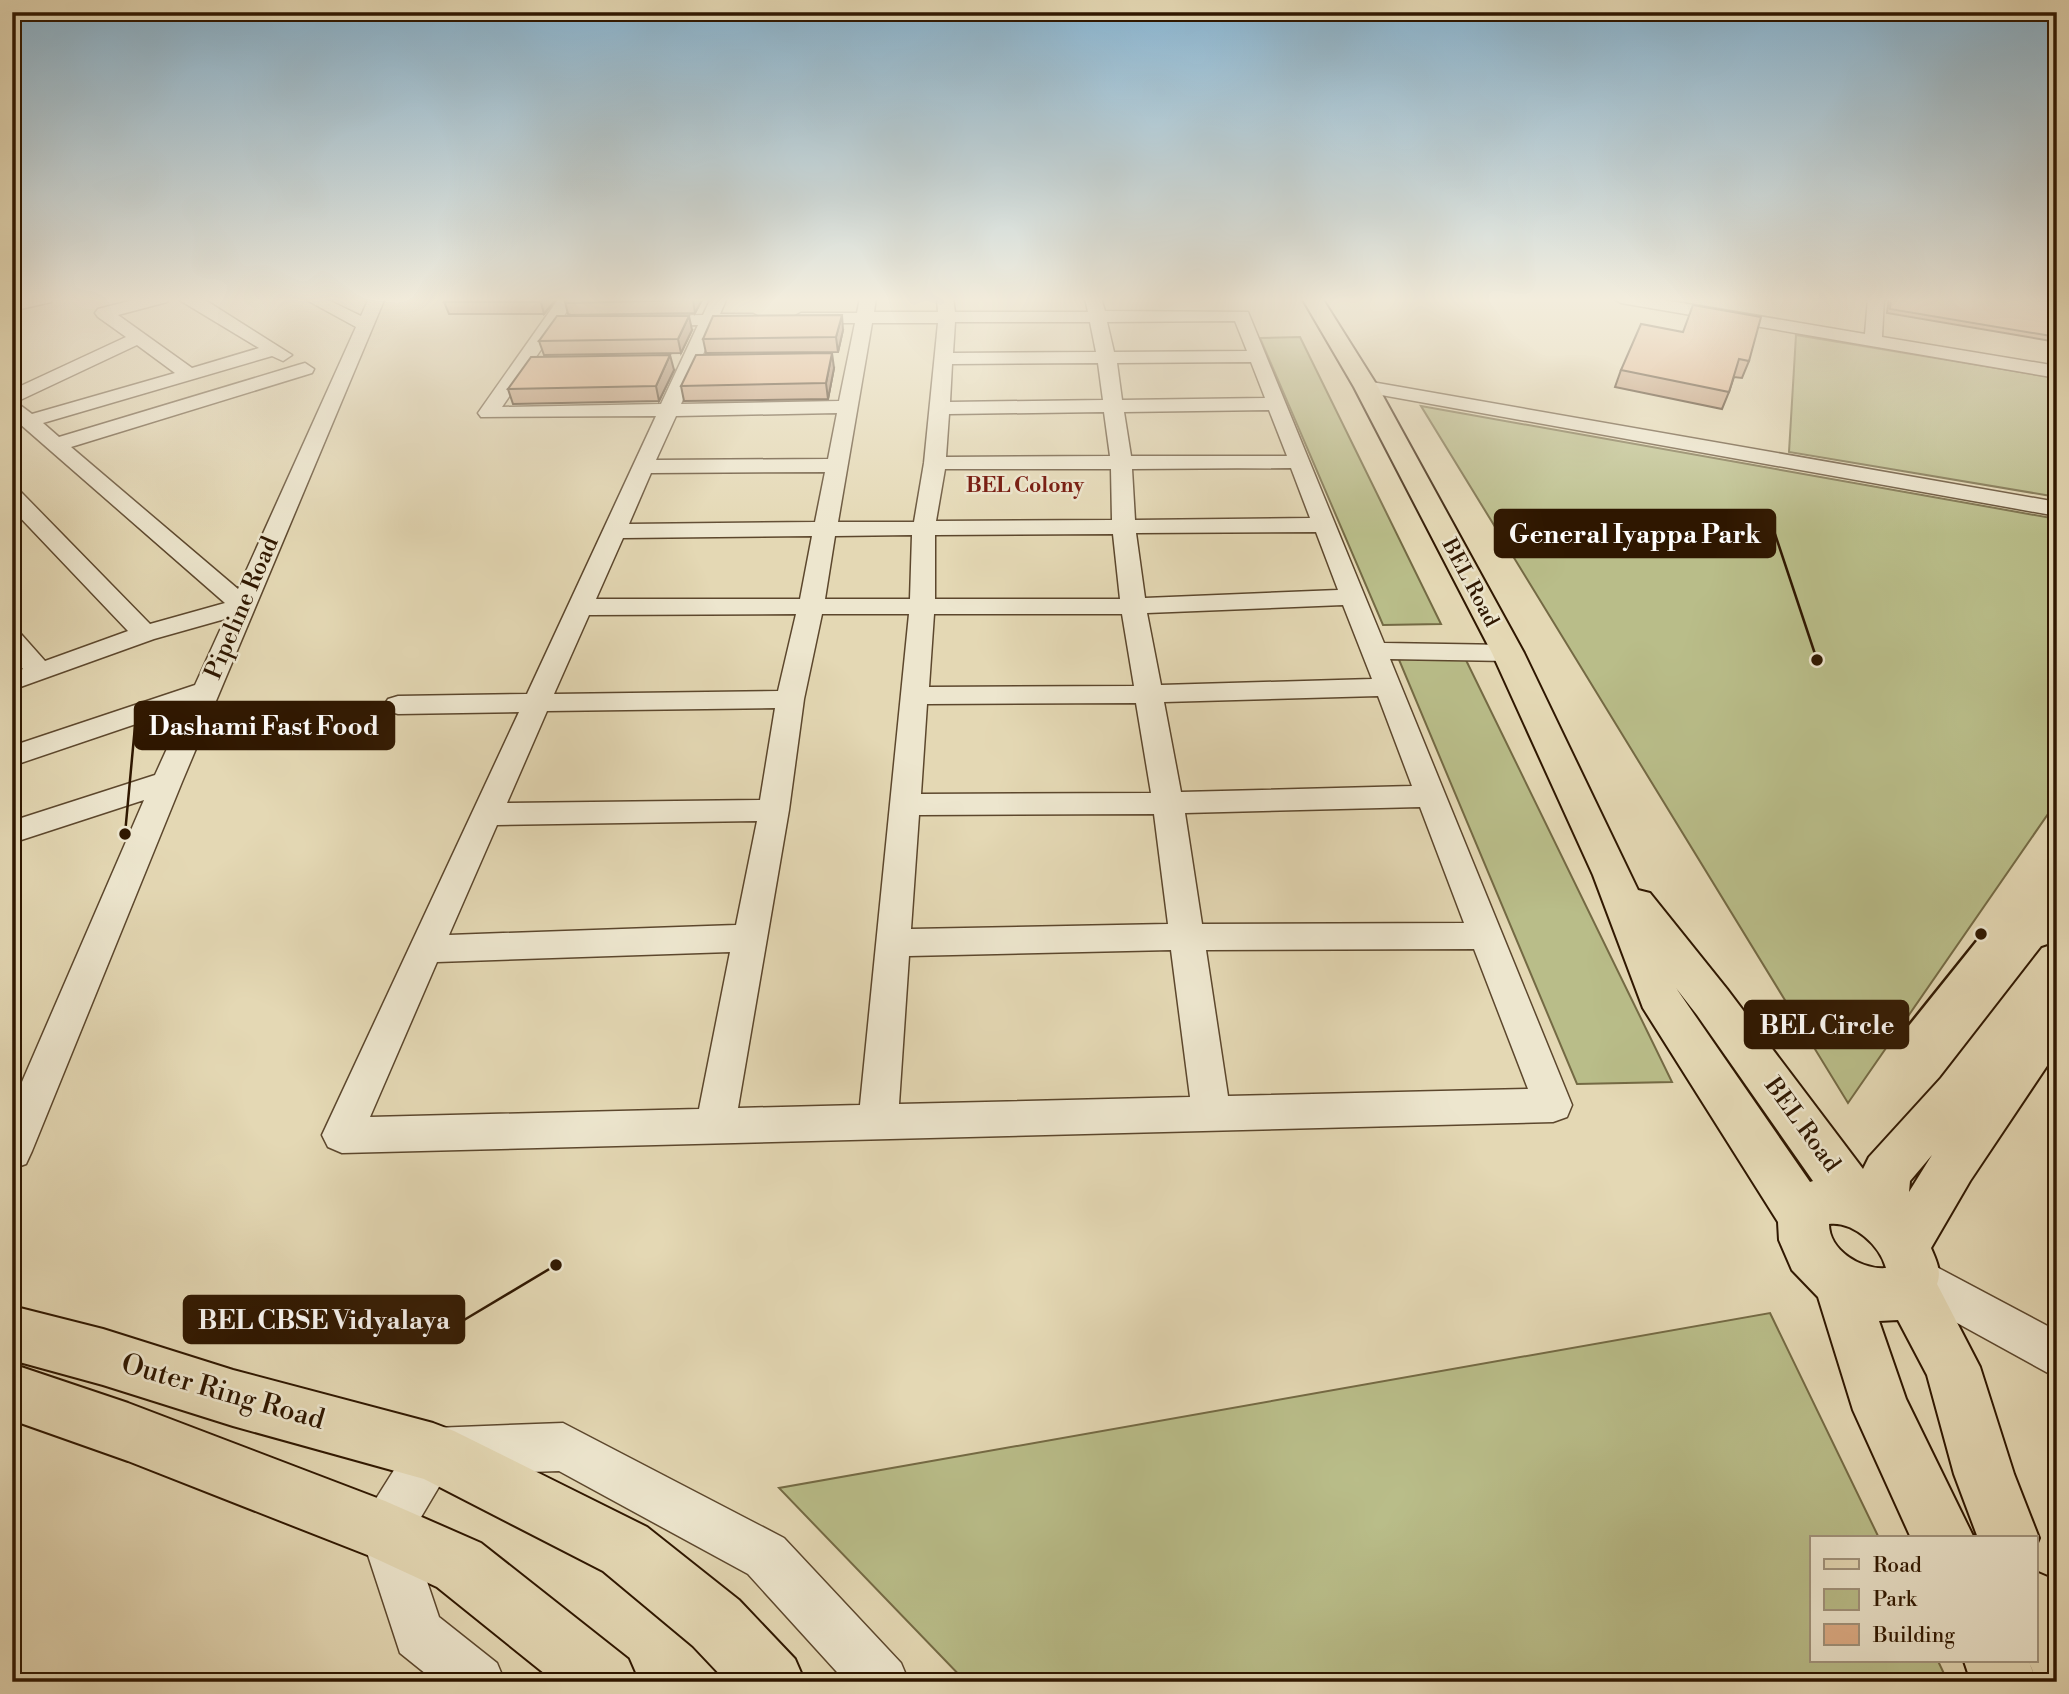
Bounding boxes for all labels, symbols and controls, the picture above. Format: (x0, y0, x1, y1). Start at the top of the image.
district label: BEL Colony (966, 473, 1085, 499)
callout: General Iyappa Park (1495, 510, 1775, 557)
text: General Iyappa Park (1509, 519, 1762, 551)
street label: Pipeline Road (198, 532, 286, 684)
street label: BEL Road (1435, 534, 1504, 632)
callout: Dashami Fast Food (135, 702, 394, 749)
text: Dashami Fast Food (149, 711, 379, 743)
callout: BEL Circle (1745, 1001, 1908, 1048)
text: BEL Circle (1759, 1010, 1895, 1042)
street label: BEL Road (1757, 1071, 1847, 1179)
callout: BEL CBSE Vidyalaya (184, 1296, 464, 1343)
text: BEL CBSE Vidyalaya (198, 1305, 451, 1337)
street label: Outer Ring Road (117, 1346, 329, 1438)
legend (1810, 1536, 2038, 1662)
text: Road (1873, 1553, 1922, 1579)
text: Park (1873, 1587, 1918, 1613)
text: Building (1872, 1623, 1955, 1649)

